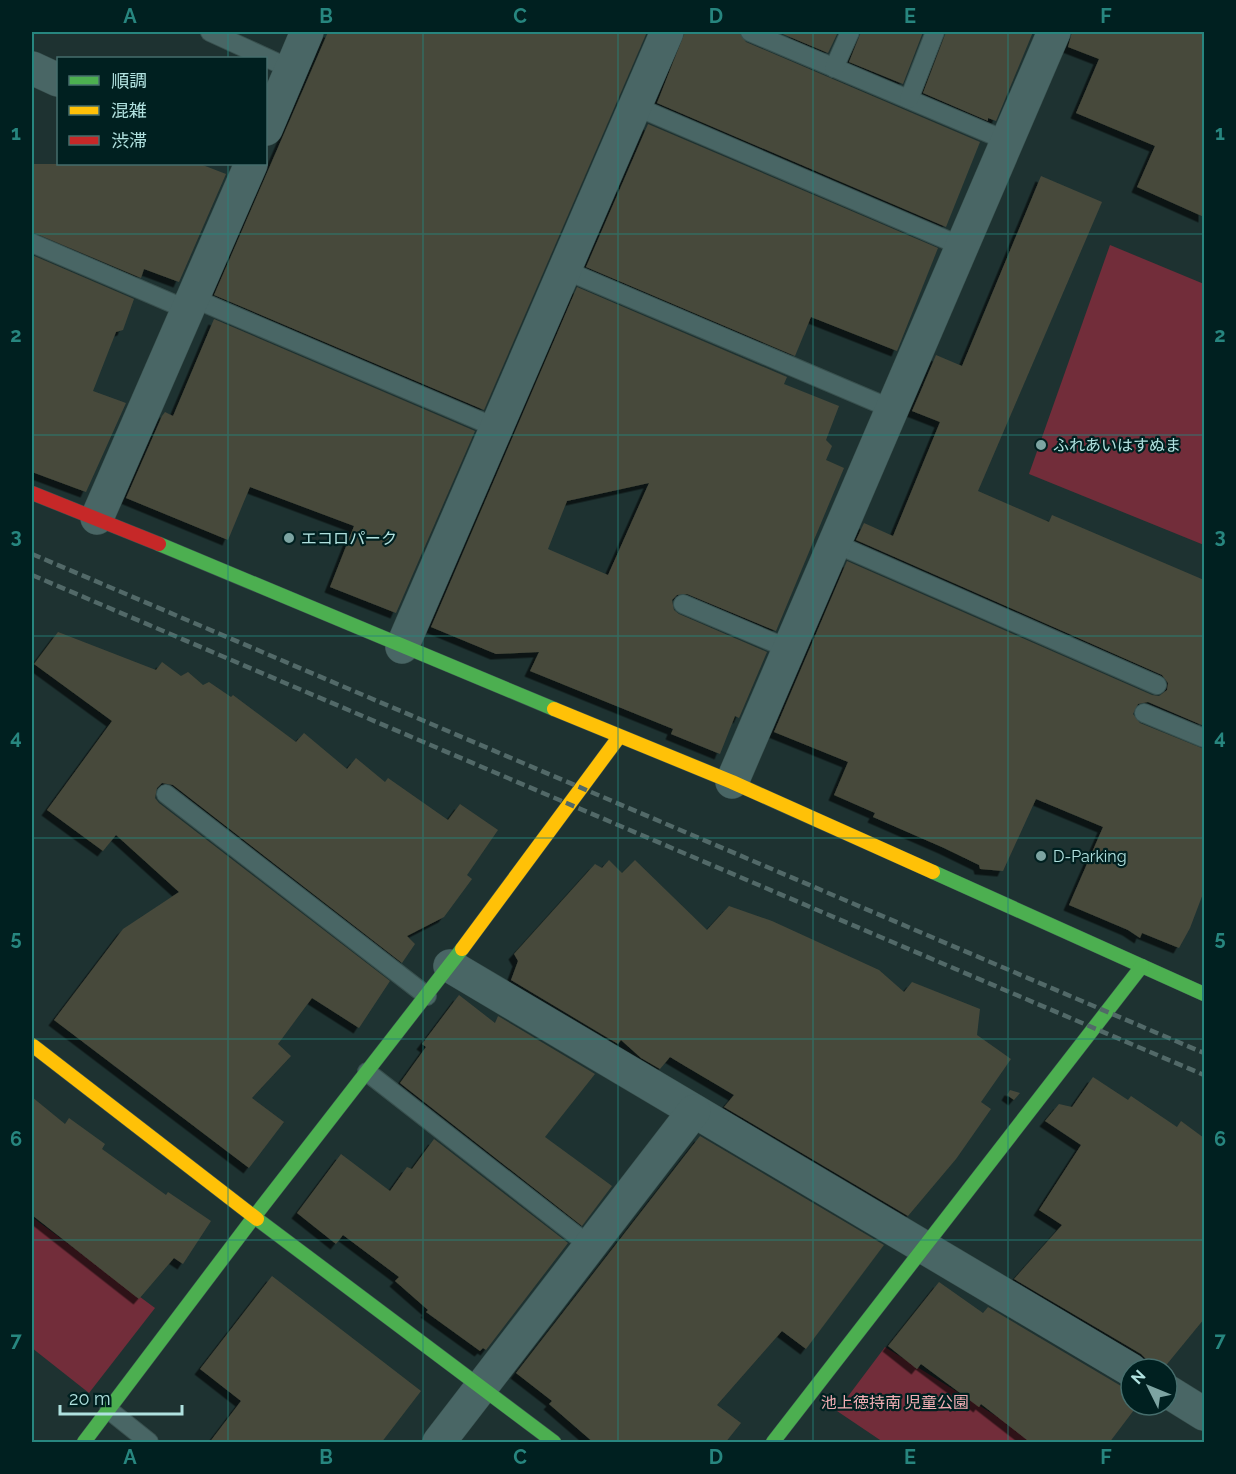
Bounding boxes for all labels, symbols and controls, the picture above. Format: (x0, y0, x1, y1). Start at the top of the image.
text: A (123, 4, 137, 28)
text: B (319, 4, 333, 28)
text: C (513, 4, 527, 28)
text: D (709, 4, 723, 28)
text: E (904, 4, 916, 28)
text: F (1100, 4, 1112, 28)
legend (57, 57, 267, 165)
text: 順調 (111, 70, 147, 91)
text: 混雑 (111, 100, 147, 121)
text: 1 (11, 121, 21, 145)
text: 1 (1215, 121, 1225, 145)
text: 渋滞 (111, 130, 147, 151)
text: 2 (10, 323, 22, 347)
text: 2 (1214, 323, 1226, 347)
place label: ふれあいはすぬま (1053, 436, 1181, 455)
marker: ふれあいはすぬま (1034, 438, 1048, 452)
text: 3 (10, 524, 22, 548)
text: 3 (1214, 524, 1226, 548)
place label: エコロパーク (301, 529, 397, 548)
marker: エコロパーク (282, 531, 296, 545)
text: 4 (10, 725, 22, 749)
text: 4 (1214, 725, 1226, 749)
place label: D-Parking (1053, 847, 1127, 866)
marker: D-Parking (1034, 849, 1048, 863)
text: 5 (10, 926, 22, 950)
text: 5 (1214, 926, 1226, 950)
text: 6 (10, 1127, 22, 1151)
text: 6 (1214, 1127, 1226, 1151)
text: 7 (10, 1328, 22, 1352)
text: 7 (1214, 1328, 1226, 1352)
north arrow (1119, 1357, 1179, 1417)
text: N (1127, 1366, 1150, 1388)
scale bar (60, 1378, 182, 1416)
text: 20 m (69, 1388, 111, 1409)
park label: 池上徳持南 児童公園 (821, 1393, 969, 1412)
text: A (123, 1445, 137, 1469)
text: B (319, 1445, 333, 1469)
text: C (513, 1445, 527, 1469)
text: D (709, 1445, 723, 1469)
text: E (904, 1445, 916, 1469)
text: F (1100, 1445, 1112, 1469)

